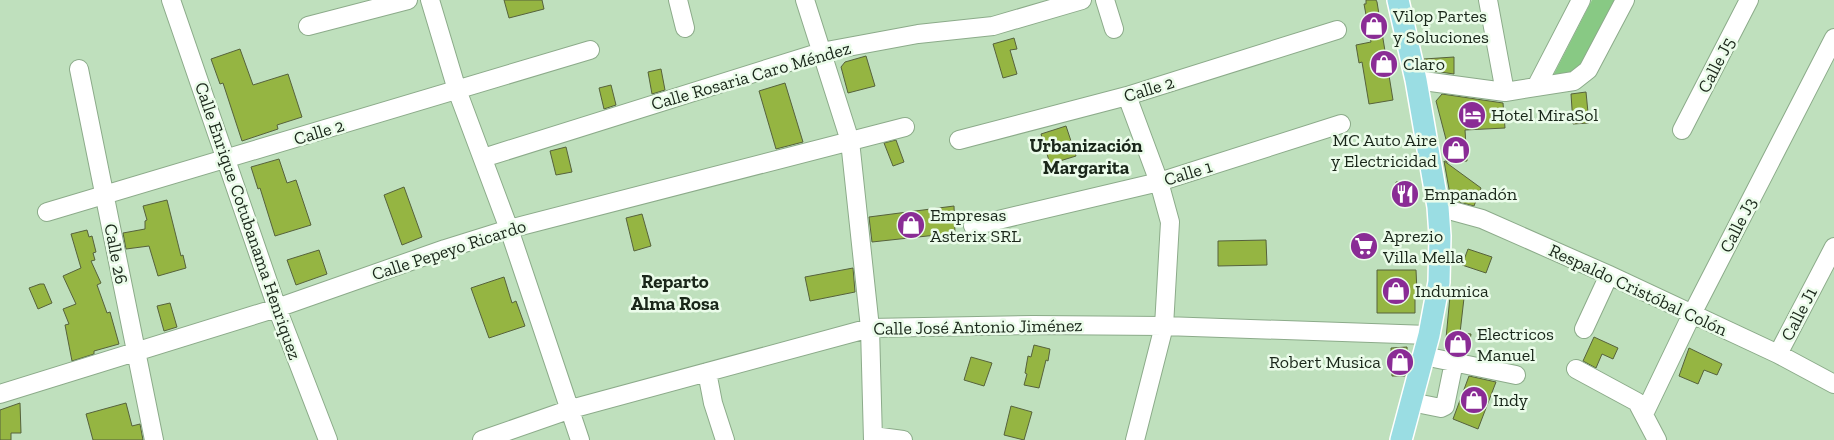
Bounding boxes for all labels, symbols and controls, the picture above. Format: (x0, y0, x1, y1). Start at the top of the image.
place label: Vilop Partes y Soluciones (1392, 5, 1489, 48)
shop icon: Vilop Partes y Soluciones (1359, 11, 1389, 41)
street label: Calle J5 (1693, 34, 1739, 96)
street label: Calle Rosaria Caro Méndez (649, 37, 853, 115)
shop icon: Claro (1369, 49, 1399, 79)
place label: Claro (1403, 53, 1445, 75)
street label: Calle 2 (1121, 71, 1177, 107)
street label: Calle Enrique Cotubanama Henriquez (190, 79, 306, 363)
hotel icon: Hotel MiraSol (1457, 100, 1487, 130)
place label: Hotel MiraSol (1491, 104, 1598, 126)
street label: Calle 2 (291, 114, 347, 150)
place label: MC Auto Aire y Electricidad (1331, 129, 1437, 172)
district label: Urbanización Margarita (1029, 134, 1143, 179)
shop icon: MC Auto Aire y Electricidad (1441, 135, 1471, 165)
street label: Calle 1 (1161, 155, 1215, 191)
restaurant icon: Empanadón (1390, 179, 1420, 209)
place label: Empanadón (1424, 183, 1518, 205)
street label: Calle J3 (1715, 194, 1761, 256)
place label: Empresas Asterix SRL (930, 204, 1021, 247)
shop icon: Empresas Asterix SRL (896, 210, 926, 240)
street label: Calle Pepeyo Ricardo (369, 215, 529, 285)
street label: Calle 26 (99, 222, 133, 286)
place label: Aprezio Villa Mella (1382, 225, 1464, 268)
supermarket icon: Aprezio Villa Mella (1349, 231, 1379, 261)
street label: Respaldo Cristóbal Colón (1545, 239, 1731, 341)
district label: Reparto Alma Rosa (631, 270, 720, 315)
shop icon: Indumica (1381, 276, 1411, 306)
place label: Indumica (1415, 280, 1489, 302)
street label: Calle J1 (1776, 283, 1822, 344)
street label: Calle José Antonio Jiménez (873, 314, 1083, 340)
place label: Electricos Manuel (1477, 323, 1554, 366)
shop icon: Electricos Manuel (1443, 329, 1473, 359)
shop icon: Robert Musica (1385, 347, 1415, 377)
place label: Robert Musica (1269, 351, 1381, 373)
shop icon: Indy (1459, 385, 1489, 415)
place label: Indy (1493, 389, 1529, 411)

